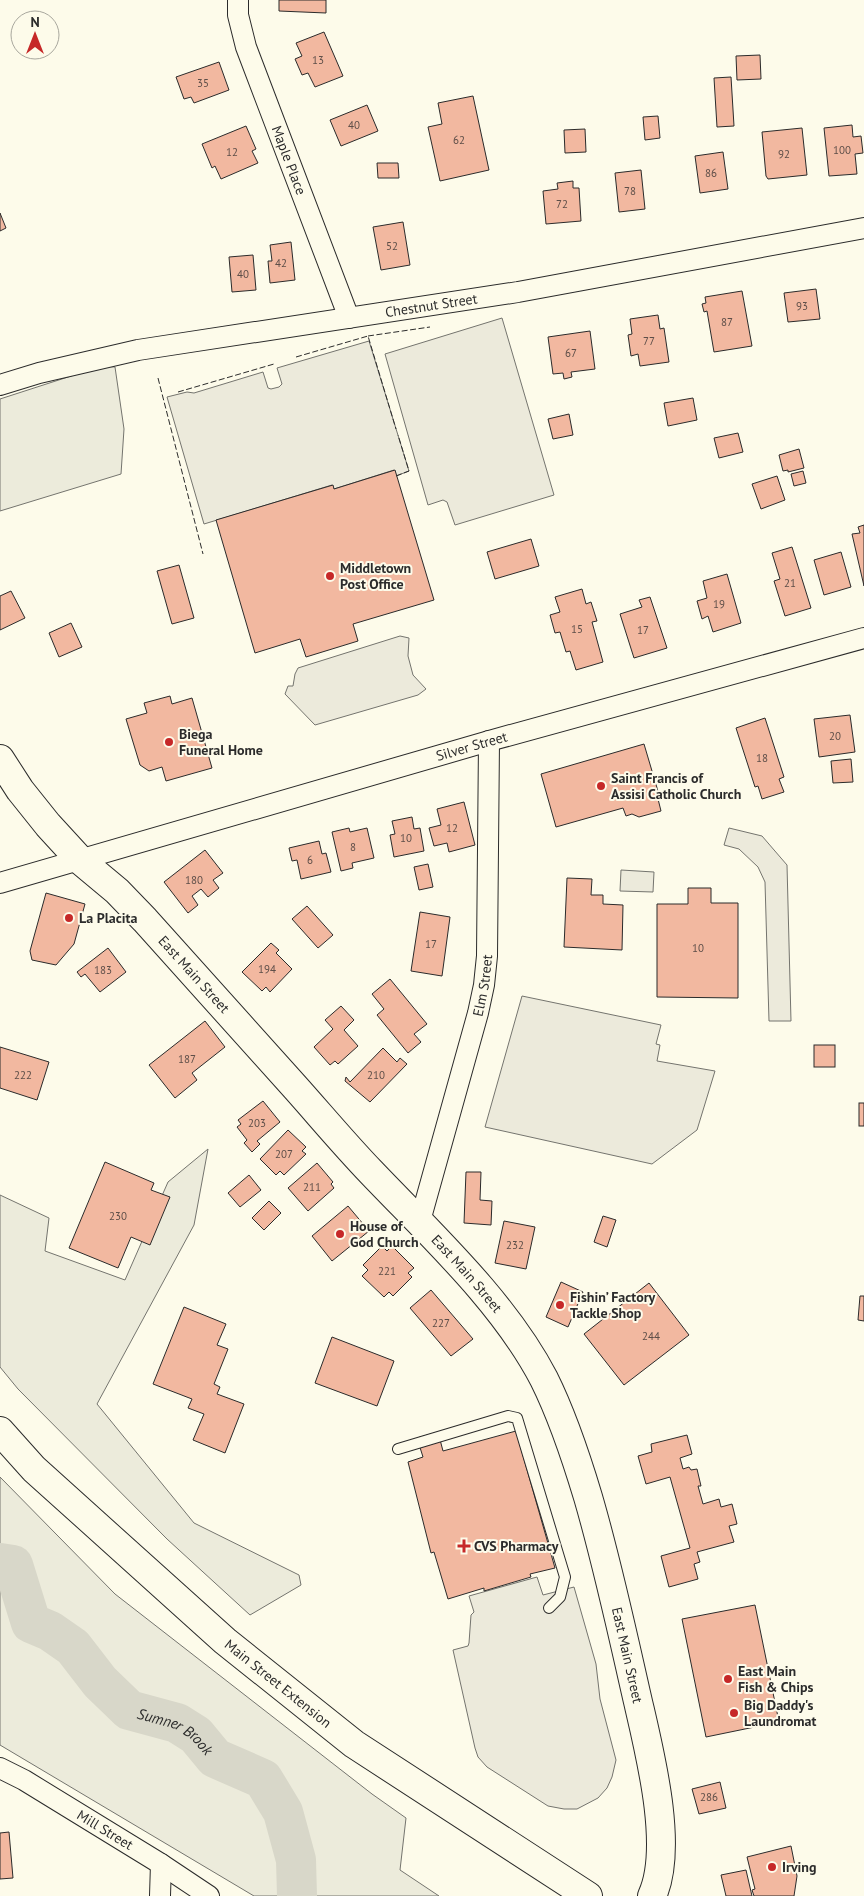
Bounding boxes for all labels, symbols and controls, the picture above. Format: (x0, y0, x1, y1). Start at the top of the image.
north arrow (10, 10, 60, 60)
text: N (30, 13, 40, 31)
house number: 13 (312, 53, 324, 67)
house number: 35 (197, 76, 209, 90)
house number: 40 (348, 118, 360, 132)
street label: Maple Place (268, 123, 310, 197)
house number: 62 (453, 133, 465, 147)
house number: 100 (833, 143, 851, 157)
house number: 12 (226, 145, 238, 159)
house number: 92 (778, 147, 790, 161)
house number: 86 (705, 166, 717, 180)
house number: 78 (624, 184, 636, 198)
house number: 72 (556, 197, 568, 211)
house number: 52 (386, 239, 398, 253)
house number: 42 (275, 256, 287, 270)
house number: 40 (237, 267, 249, 281)
street label: Chestnut Street (384, 289, 479, 321)
house number: 93 (796, 299, 808, 313)
house number: 87 (721, 315, 733, 329)
house number: 77 (643, 334, 655, 348)
house number: 67 (565, 346, 577, 360)
place label: Middletown Post Office (340, 559, 411, 593)
marker: Middletown Post Office (324, 570, 336, 582)
house number: 21 (784, 576, 796, 590)
house number: 19 (713, 597, 725, 611)
house number: 15 (571, 622, 583, 636)
house number: 17 (637, 623, 649, 637)
place label: Biega Funeral Home (179, 725, 263, 759)
street label: Silver Street (434, 727, 509, 765)
house number: 20 (829, 729, 841, 743)
marker: Biega Funeral Home (163, 736, 175, 748)
house number: 18 (756, 751, 768, 765)
place label: Saint Francis of Assisi Catholic Church (611, 769, 741, 803)
marker: Saint Francis of Assisi Catholic Church (595, 780, 607, 792)
house number: 12 (446, 821, 458, 835)
house number: 10 (400, 831, 412, 845)
house number: 8 (350, 840, 356, 854)
house number: 6 (307, 853, 313, 867)
house number: 180 (185, 873, 203, 887)
place label: La Placita (79, 909, 137, 927)
marker: La Placita (63, 912, 75, 924)
street label: East Main Street (155, 932, 234, 1017)
house number: 17 (425, 937, 437, 951)
house number: 10 (692, 941, 704, 955)
street label: Elm Street (469, 953, 496, 1018)
house number: 194 (258, 962, 276, 976)
house number: 183 (94, 963, 112, 977)
house number: 187 (178, 1052, 196, 1066)
house number: 222 (14, 1068, 32, 1082)
house number: 210 (367, 1068, 385, 1082)
house number: 203 (248, 1116, 266, 1130)
house number: 207 (275, 1147, 293, 1161)
house number: 211 (303, 1180, 321, 1194)
house number: 230 (109, 1209, 127, 1223)
place label: House of God Church (350, 1217, 419, 1251)
marker: House of God Church (334, 1228, 346, 1240)
street label: East Main Street (428, 1231, 506, 1316)
house number: 232 (506, 1238, 524, 1252)
house number: 221 (378, 1264, 396, 1278)
place label: Fishin’ Factory Tackle Shop (570, 1288, 656, 1322)
marker: Fishin’ Factory Tackle Shop (554, 1299, 566, 1311)
house number: 227 (432, 1316, 450, 1330)
house number: 244 (642, 1329, 660, 1343)
place label: CVS Pharmacy (474, 1537, 559, 1555)
marker: CVS Pharmacy (458, 1540, 470, 1552)
street label: East Main Street (608, 1605, 647, 1705)
street label: Main Street Extension (221, 1635, 335, 1732)
place label: East Main Fish & Chips (738, 1662, 813, 1696)
marker: East Main Fish & Chips (722, 1673, 734, 1685)
place label: Big Daddy's Laundromat (744, 1696, 816, 1730)
water label: Sumner Brook (135, 1703, 218, 1759)
marker: Big Daddy's Laundromat (728, 1707, 740, 1719)
house number: 286 (700, 1790, 718, 1804)
street label: Mill Street (74, 1806, 137, 1854)
place label: Irving (782, 1858, 816, 1876)
marker: Irving (766, 1861, 778, 1873)

